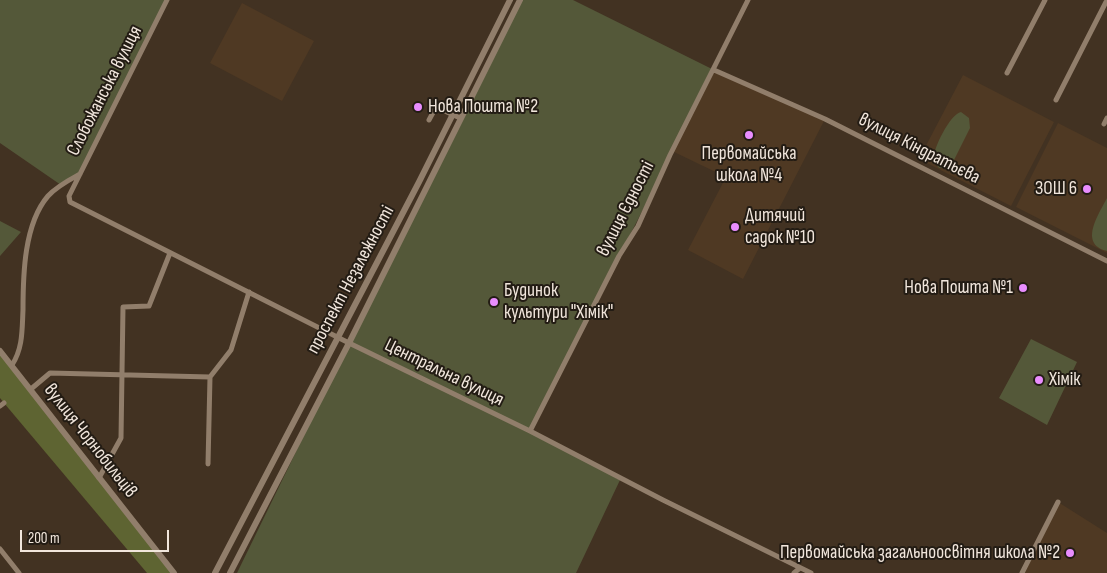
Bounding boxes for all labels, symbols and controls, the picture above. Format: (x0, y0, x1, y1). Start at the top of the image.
street label: Слобожанська вулиця (62, 22, 148, 160)
place label: Нова Пошта №2 (428, 96, 538, 118)
marker: Нова Пошта №2 (412, 101, 424, 113)
street label: вулиця Кіндратьєва (854, 109, 984, 189)
marker: Первомайська школа №4 (743, 129, 755, 141)
place label: Первомайська школа №4 (702, 143, 796, 187)
street label: вулиця Єдності (592, 158, 660, 260)
place label: ЗОШ 6 (1035, 178, 1077, 200)
marker: ЗОШ 6 (1081, 183, 1093, 195)
street label: проспект Незалежності (302, 202, 400, 358)
place label: Дитячий садок №10 (745, 205, 815, 249)
marker: Дитячий садок №10 (729, 221, 741, 233)
place label: Нова Пошта №1 (904, 277, 1013, 299)
place label: Будинок культури "Хімік" (504, 280, 613, 324)
marker: Нова Пошта №1 (1017, 282, 1029, 294)
marker: Будинок культури "Хімік" (488, 296, 500, 308)
street label: Центральна вулиця (381, 334, 507, 412)
place label: Хімік (1049, 369, 1081, 391)
marker: Хімік (1033, 374, 1045, 386)
street label: вулиця Чорнобильців (38, 380, 142, 502)
scale bar (22, 520, 171, 552)
text: 200 m (28, 529, 60, 548)
place label: Первомайська загальноосвітня школа №2 (780, 542, 1060, 564)
marker: Первомайська загальноосвітня школа №2 (1064, 547, 1076, 559)

